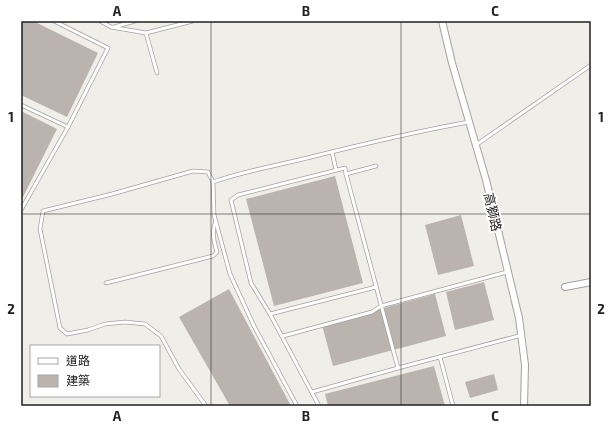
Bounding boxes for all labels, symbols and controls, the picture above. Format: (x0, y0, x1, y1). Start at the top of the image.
text: A (113, 3, 122, 19)
text: B (302, 3, 310, 19)
text: C (491, 3, 499, 19)
text: 1 (8, 109, 14, 125)
text: 1 (598, 109, 604, 125)
street label: 高獅路 (481, 191, 505, 233)
text: 2 (7, 301, 15, 317)
text: 2 (597, 301, 605, 317)
legend (30, 345, 160, 397)
text: 道路 (66, 353, 90, 367)
text: 建築 (66, 373, 90, 387)
text: A (113, 408, 122, 424)
text: B (302, 408, 310, 424)
text: C (491, 408, 499, 424)

